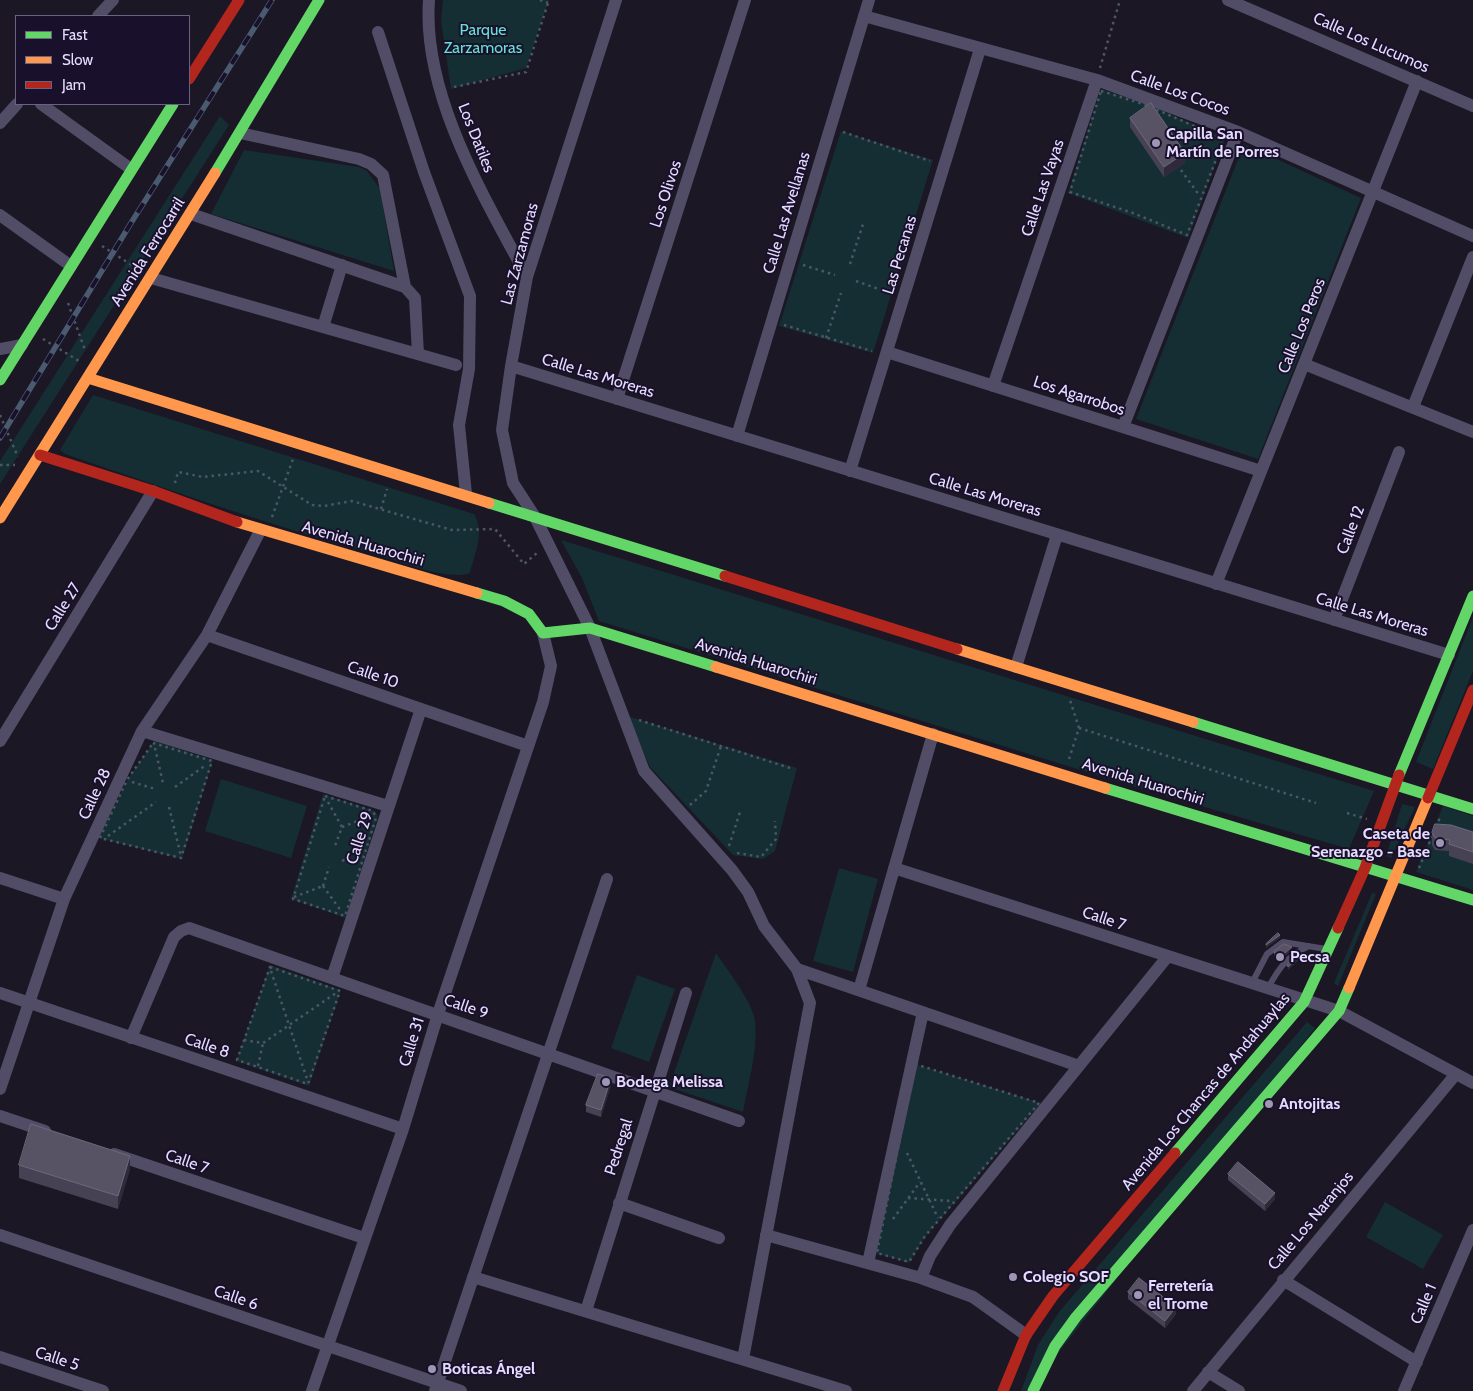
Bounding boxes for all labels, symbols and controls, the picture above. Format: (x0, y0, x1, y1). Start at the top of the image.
street label: Calle Los Lucumos (1310, 9, 1432, 77)
legend (15, 15, 190, 105)
park label: Parque Zarzamoras (444, 20, 522, 58)
text: Fast (62, 26, 87, 44)
text: Slow (62, 51, 93, 69)
street label: Calle Los Cocos (1128, 66, 1232, 120)
text: Jam (62, 76, 86, 94)
street label: Los Datiles (453, 100, 499, 176)
place label: Capilla San Martín de Porres (1166, 124, 1279, 162)
street label: Calle Las Vayas (1017, 137, 1069, 239)
marker: Capilla San Martín de Porres (1150, 137, 1162, 149)
street label: Calle Las Avellanas (759, 150, 815, 276)
street label: Los Olivos (646, 158, 686, 230)
street label: Avenida Ferrocarril (107, 194, 189, 310)
street label: Las Zarzamoras (497, 201, 543, 307)
street label: Las Pecanas (879, 213, 921, 297)
street label: Calle Los Peros (1274, 276, 1330, 376)
street label: Calle Las Moreras (539, 350, 657, 402)
street label: Los Agarrobos (1031, 372, 1127, 420)
street label: Calle Las Moreras (926, 469, 1044, 521)
street label: Calle 12 (1333, 503, 1369, 557)
street label: Avenida Huarochiri (300, 517, 426, 571)
street label: Calle 27 (41, 579, 85, 635)
street label: Calle Las Moreras (1313, 589, 1431, 641)
street label: Avenida Huarochiri (693, 634, 819, 690)
street label: Calle 10 (345, 657, 401, 693)
street label: Avenida Huarochiri (1080, 754, 1206, 810)
street label: Calle 28 (75, 765, 115, 823)
street label: Calle 29 (342, 809, 378, 867)
place label: Caseta de Serenazgo - Base (1311, 824, 1430, 862)
marker: Caseta de Serenazgo - Base (1434, 837, 1446, 849)
street label: Calle 7 (1080, 903, 1128, 935)
place label: Pecsa (1290, 947, 1330, 967)
marker: Pecsa (1274, 951, 1286, 963)
street label: Avenida Los Chancas de Andahuaylas (1118, 989, 1294, 1195)
street label: Calle 9 (441, 990, 491, 1024)
street label: Calle 31 (395, 1015, 429, 1069)
street label: Calle 8 (182, 1029, 232, 1063)
place label: Bodega Melissa (616, 1072, 723, 1092)
marker: Bodega Melissa (600, 1076, 612, 1088)
place label: Antojitas (1279, 1094, 1340, 1114)
marker: Antojitas (1263, 1098, 1275, 1110)
street label: Pedregal (601, 1116, 637, 1178)
street label: Calle 7 (163, 1146, 211, 1178)
street label: Calle Los Naranjos (1264, 1168, 1358, 1274)
place label: Colegio SOF (1023, 1267, 1109, 1287)
marker: Colegio SOF (1007, 1271, 1019, 1283)
place label: Ferretería el Trome (1148, 1276, 1214, 1314)
street label: Calle 6 (211, 1281, 261, 1315)
street label: Calle 1 (1407, 1281, 1441, 1327)
marker: Ferretería el Trome (1132, 1289, 1144, 1301)
street label: Calle 5 (32, 1343, 82, 1375)
place label: Boticas Ángel (442, 1359, 535, 1379)
marker: Boticas Ángel (426, 1363, 438, 1375)

